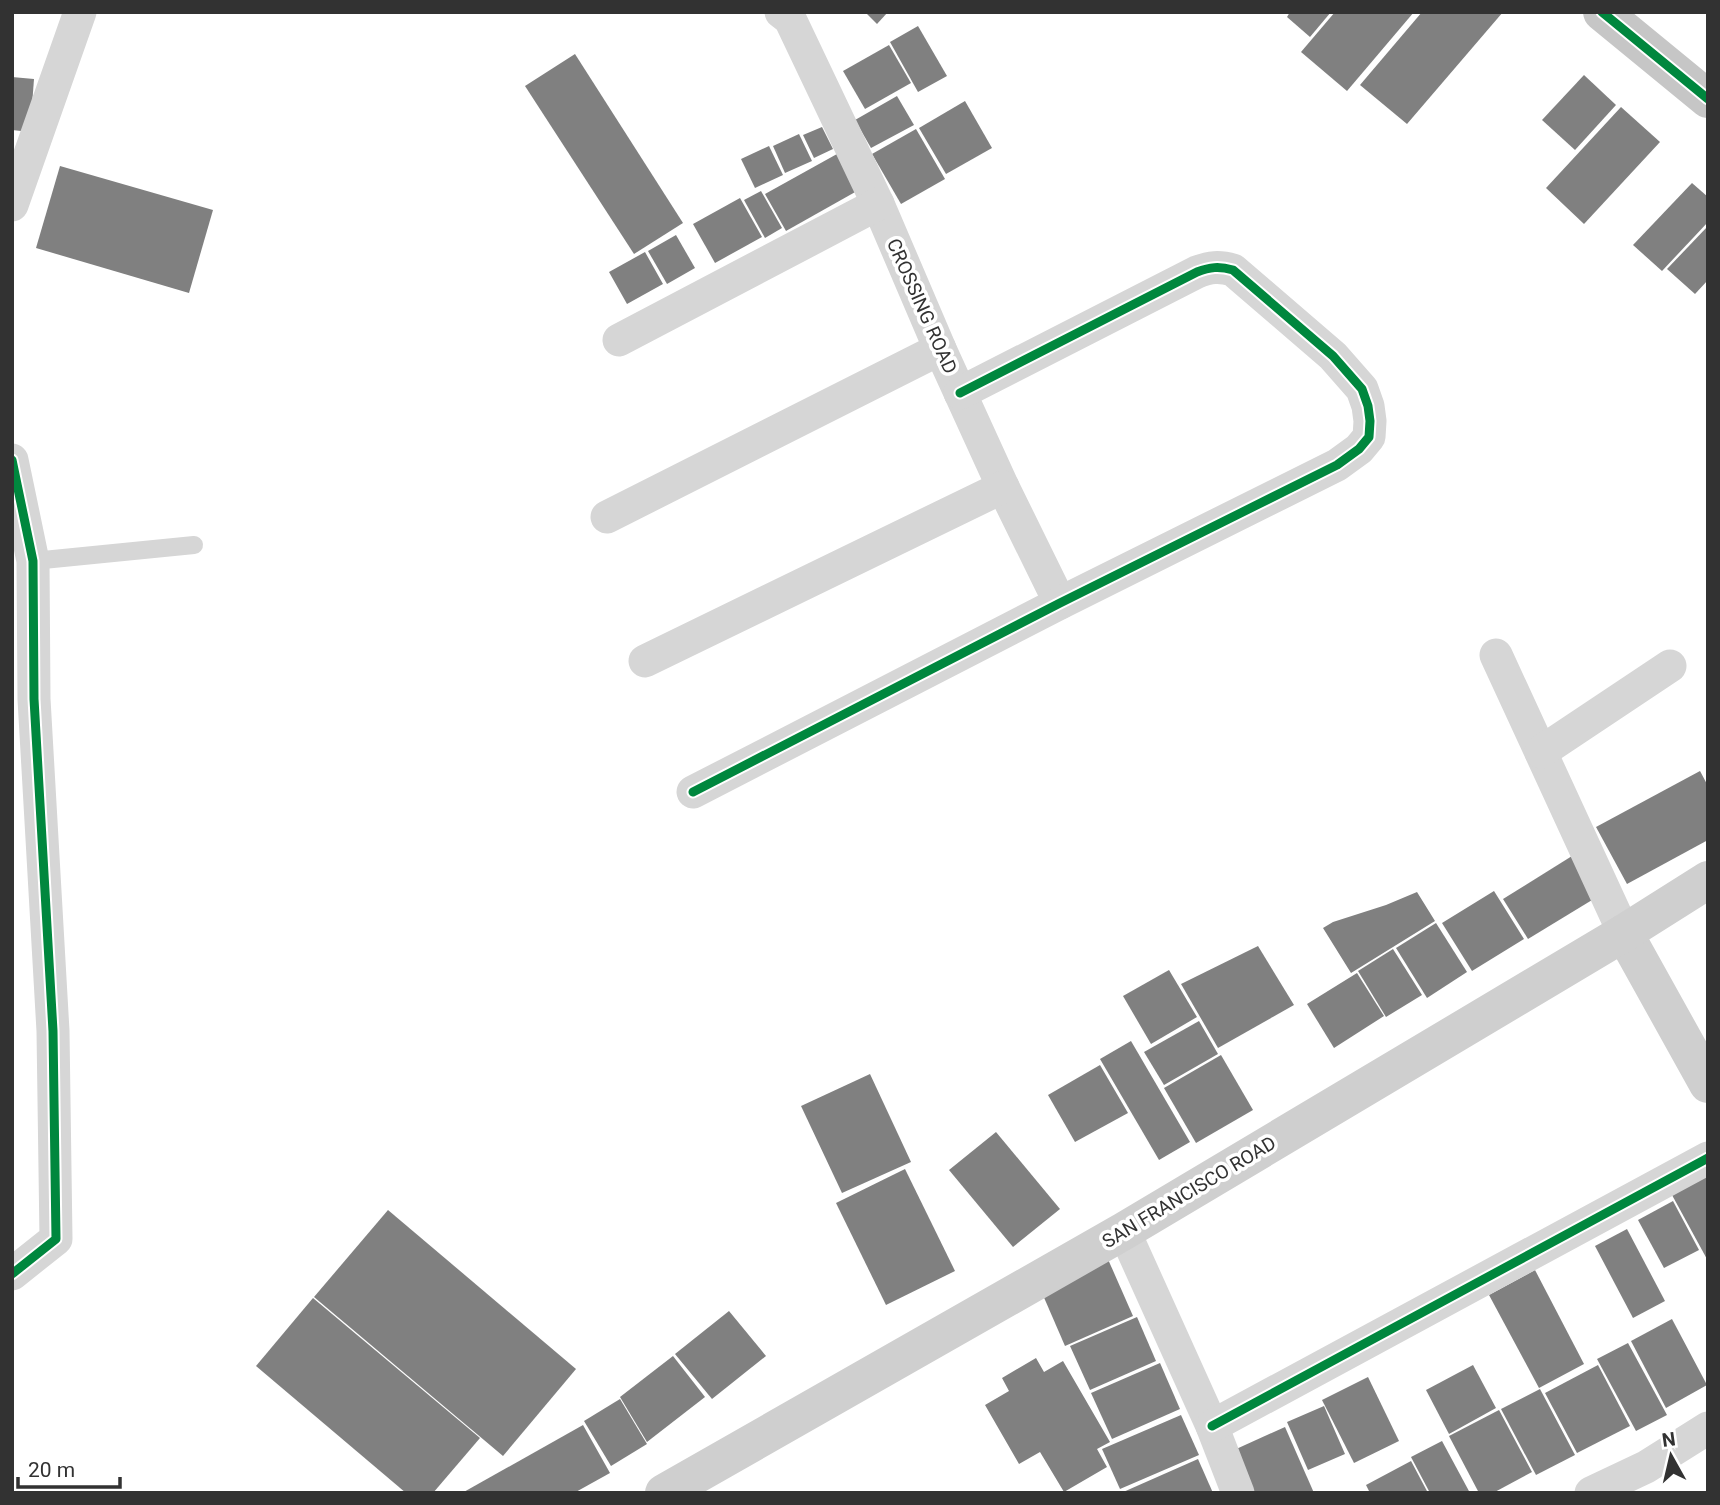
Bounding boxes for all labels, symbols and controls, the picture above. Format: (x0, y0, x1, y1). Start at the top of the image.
street label: CROSSING ROAD (882, 235, 962, 377)
street label: SAN FRANCISCO ROAD (1098, 1131, 1280, 1253)
north arrow (1636, 1421, 1706, 1491)
text: N (1660, 1427, 1677, 1452)
scale bar (18, 1446, 119, 1490)
text: 20 m (28, 1458, 75, 1482)

